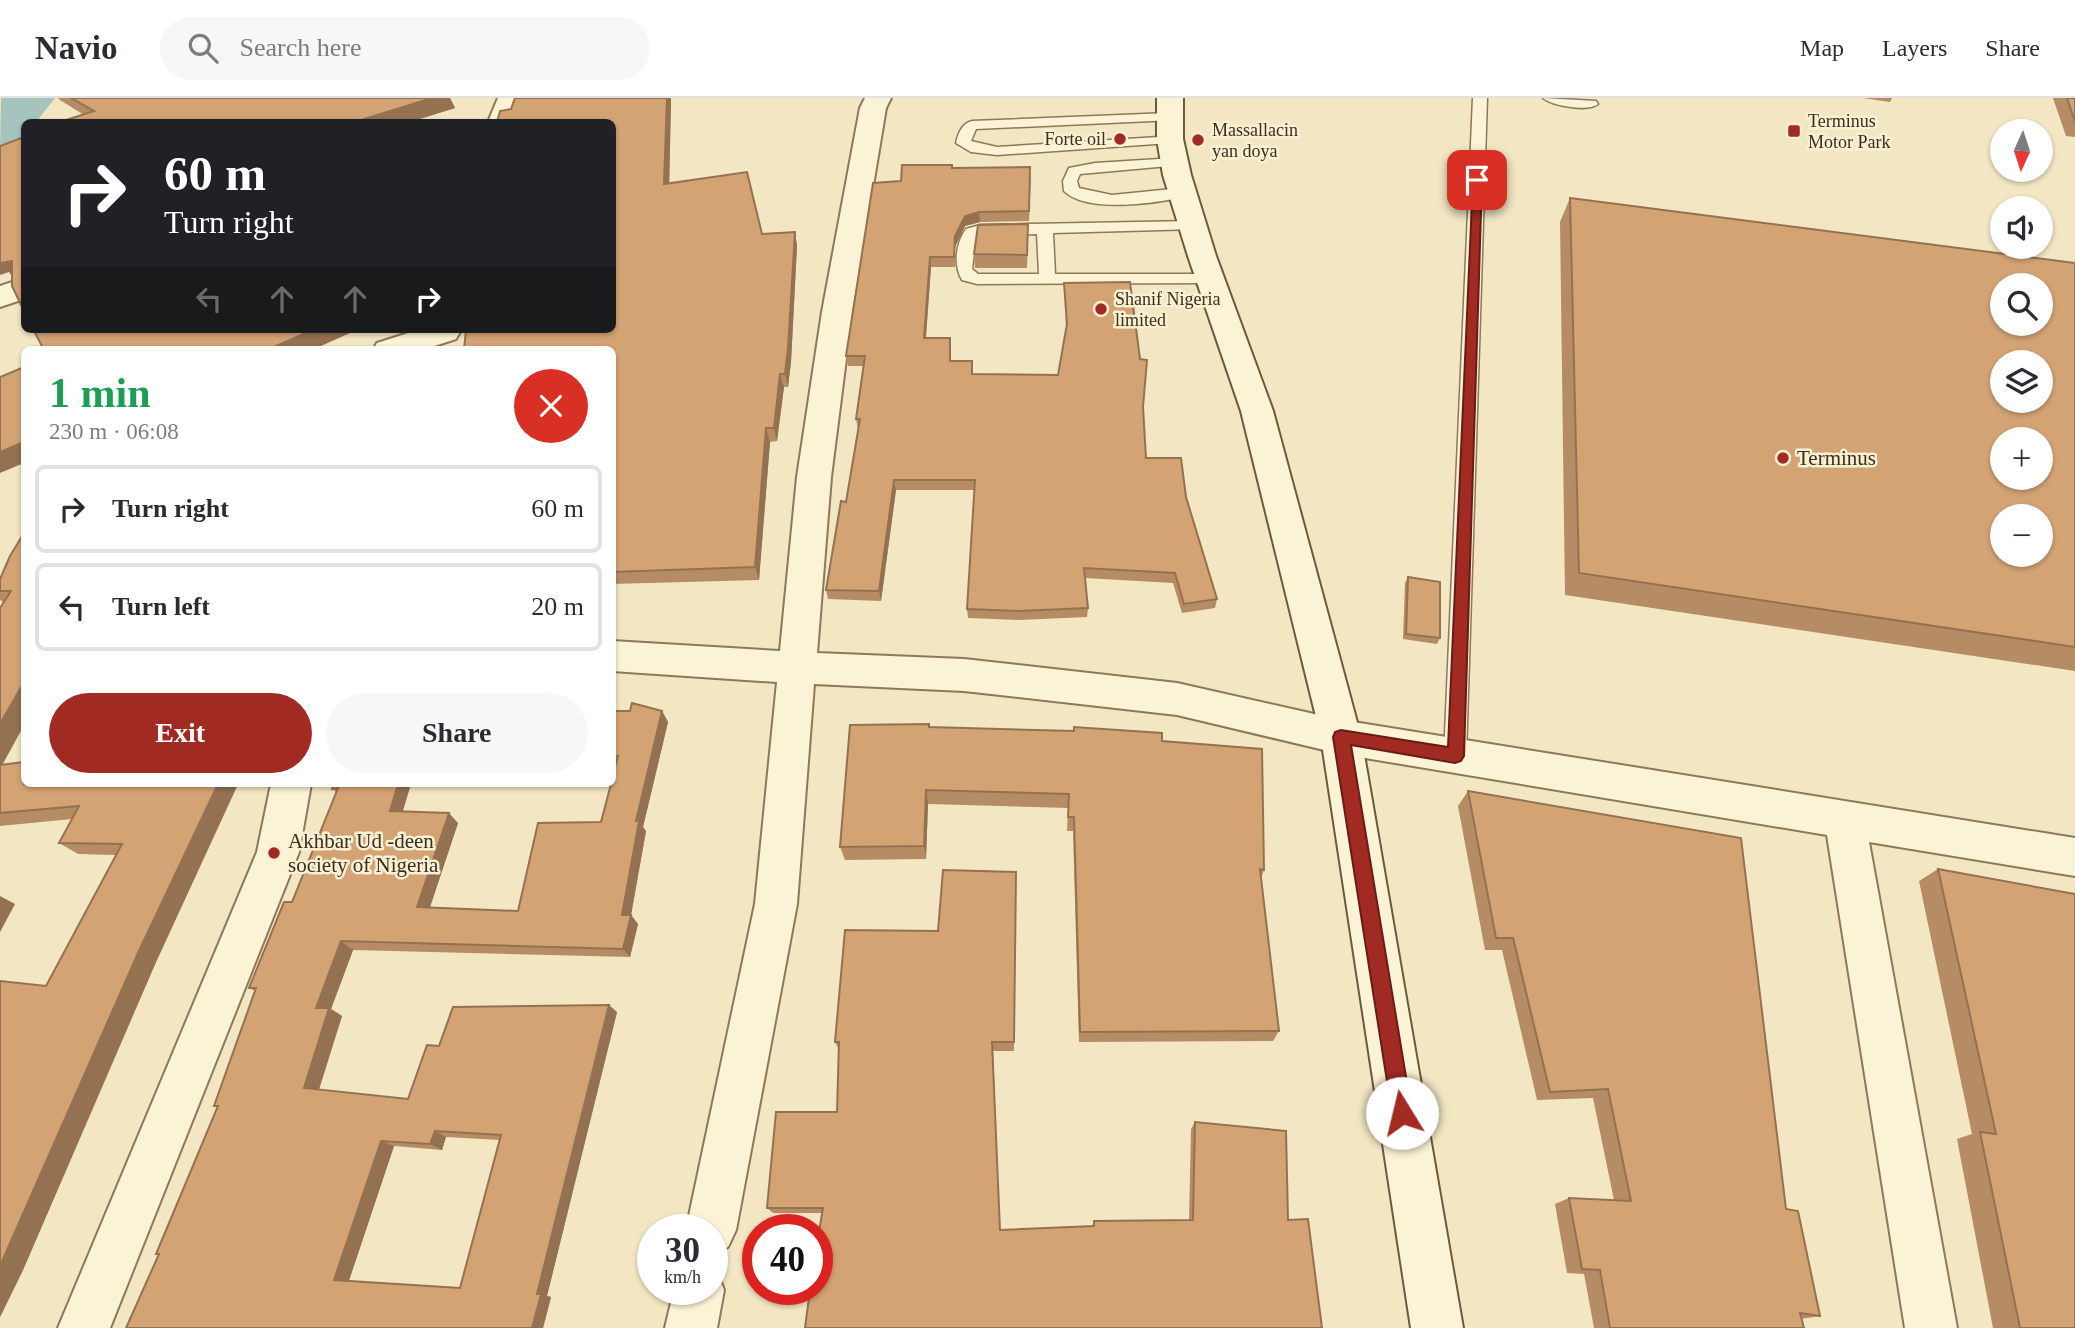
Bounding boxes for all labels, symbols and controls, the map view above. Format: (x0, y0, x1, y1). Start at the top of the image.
search box (160, 17, 650, 80)
icon: search (184, 29, 222, 67)
text: Navio (35, 30, 118, 66)
text: Search here (240, 33, 361, 62)
text: Map (1800, 35, 1844, 61)
text: Layers (1882, 35, 1947, 61)
text: Share (1985, 35, 2040, 61)
place label: Terminus Motor Park (1808, 111, 1891, 152)
north arrow (1990, 119, 2053, 182)
map controls (1990, 119, 2053, 567)
place label: Massallacin yan doya (1212, 120, 1298, 161)
marker: Terminus Motor Park (1786, 123, 1802, 139)
place label: Forte oil (1045, 129, 1106, 149)
marker: Forte oil (1112, 131, 1128, 147)
marker: Massallacin yan doya (1190, 132, 1206, 148)
text: 60 m (164, 146, 266, 201)
icon: right (49, 147, 140, 238)
pin (1447, 150, 1507, 210)
icon: arrive (1458, 161, 1496, 199)
button: sound (1990, 196, 2053, 259)
text: Turn right (164, 204, 294, 240)
button: search (1990, 273, 2053, 336)
icon: left (190, 280, 228, 318)
icon: ahead (263, 280, 301, 318)
icon: ahead (336, 280, 374, 318)
icon: right (409, 280, 447, 318)
place label: Shanif Nigeria limited (1115, 289, 1220, 330)
marker: Shanif Nigeria limited (1093, 301, 1109, 317)
button: layers (1990, 350, 2053, 413)
button: close (514, 369, 588, 443)
text: 1 min (49, 370, 151, 416)
text: 230 m · 06:08 (49, 419, 179, 444)
button: + (1990, 427, 2053, 490)
place label: Terminus (1797, 446, 1876, 470)
marker: Terminus (1775, 450, 1791, 466)
icon: right (53, 490, 91, 528)
text: Turn right (112, 494, 229, 523)
text: 60 m (531, 494, 584, 523)
button: − (1990, 504, 2053, 567)
icon: left (53, 588, 91, 626)
text: Turn left (112, 592, 210, 621)
text: 20 m (531, 592, 584, 621)
button: Exit (49, 693, 312, 773)
button: Share (326, 693, 588, 773)
place label: Akhbar Ud -deen society of Nigeria (288, 829, 439, 877)
marker: Akhbar Ud -deen society of Nigeria (266, 845, 282, 861)
position arrow (1365, 1076, 1439, 1150)
speed limit sign: 40 (742, 1214, 833, 1305)
text: 30 (665, 1231, 700, 1270)
text: km/h (664, 1267, 701, 1287)

